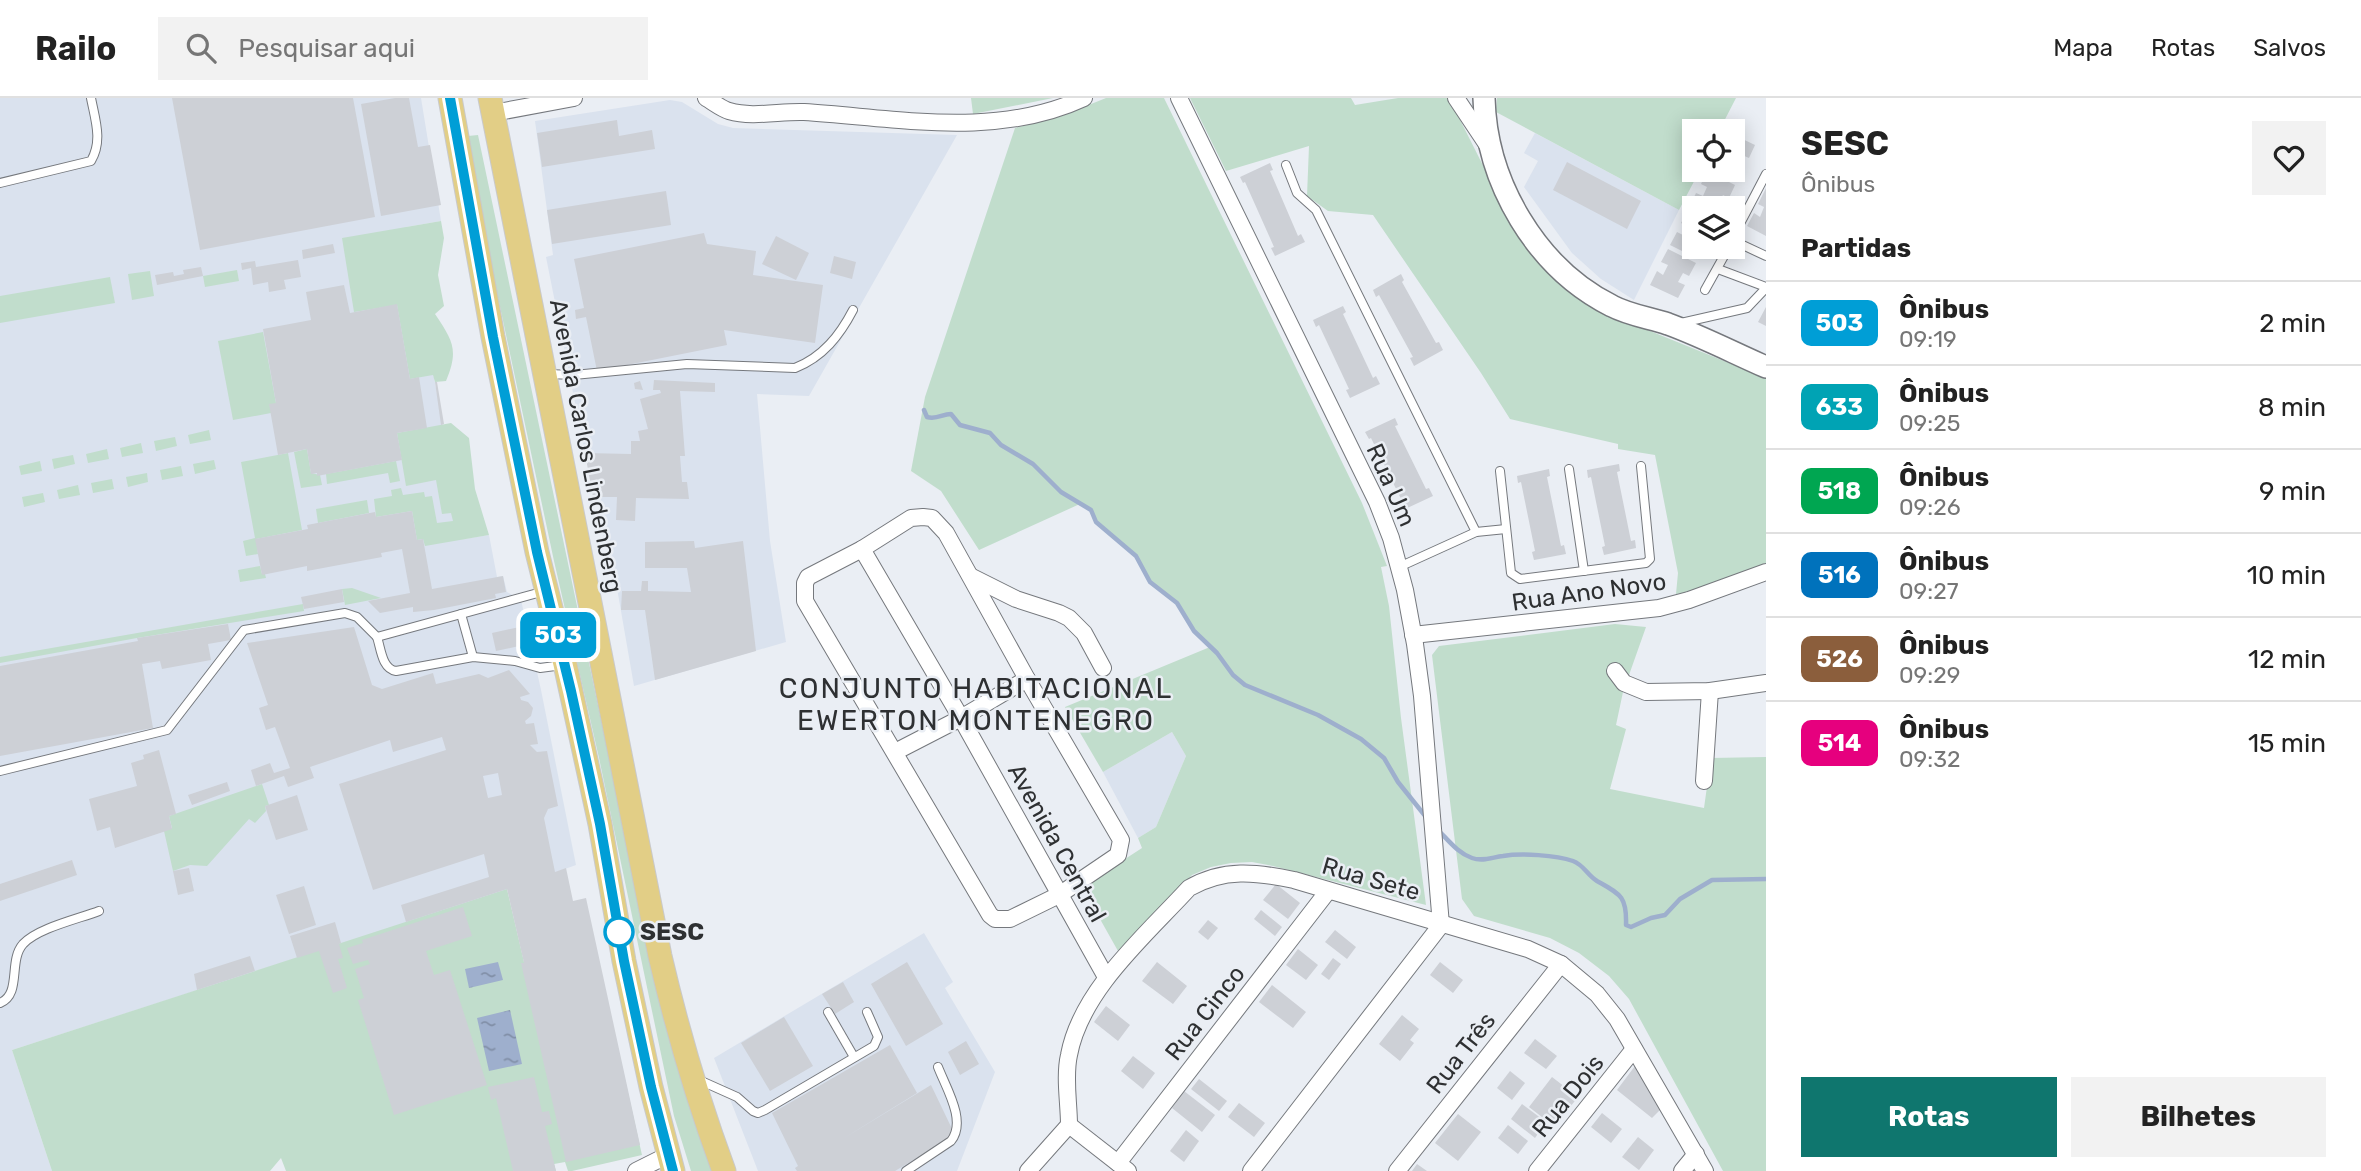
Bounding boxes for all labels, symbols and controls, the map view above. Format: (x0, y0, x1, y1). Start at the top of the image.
search box (158, 17, 648, 80)
text: Railo (35, 29, 116, 68)
icon: search (182, 29, 220, 67)
text: Pesquisar aqui (238, 33, 415, 64)
text: Mapa (2053, 34, 2113, 62)
text: Rotas (2151, 34, 2215, 62)
text: Salvos (2253, 34, 2326, 62)
map controls (1682, 119, 1745, 259)
button: locate (1682, 119, 1745, 182)
button: heart (2252, 121, 2326, 195)
text: SESC (1801, 124, 1889, 163)
text: Ônibus (1801, 170, 1875, 198)
button: layers (1682, 196, 1745, 259)
text: Partidas (1801, 233, 1911, 264)
text: Ônibus (1899, 294, 1989, 325)
street label: Avenida Carlos Lindenberg (544, 297, 628, 595)
text: 2 min (2259, 308, 2326, 339)
text: 503 (1816, 309, 1863, 337)
text: 09:19 (1899, 325, 1957, 353)
text: Ônibus (1899, 378, 1989, 409)
text: 8 min (2258, 392, 2326, 423)
text: 633 (1816, 393, 1863, 421)
text: 09:25 (1899, 409, 1960, 437)
street label: Rua Um (1360, 439, 1422, 531)
text: Ônibus (1899, 462, 1989, 493)
text: 9 min (2259, 476, 2326, 507)
text: 518 (1818, 477, 1861, 505)
text: 09:26 (1899, 493, 1961, 521)
text: Ônibus (1899, 546, 1989, 577)
text: 10 min (2247, 560, 2326, 591)
text: 516 (1818, 561, 1861, 589)
street label: Rua Ano Novo (1510, 567, 1668, 617)
text: 09:27 (1899, 577, 1958, 605)
line badge: 503 (518, 612, 598, 658)
text: 503 (534, 621, 582, 649)
text: Ônibus (1899, 630, 1989, 661)
text: 12 min (2248, 644, 2326, 675)
text: 526 (1816, 645, 1863, 673)
text: 09:29 (1899, 661, 1960, 689)
district label: CONJUNTO HABITACIONAL EWERTON MONTENEGRO (779, 672, 1173, 737)
text: Ônibus (1899, 714, 1989, 745)
text: 15 min (2248, 728, 2326, 759)
text: 514 (1818, 729, 1861, 757)
text: 09:32 (1899, 745, 1960, 773)
street label: Avenida Central (1002, 759, 1112, 927)
street label: Rua Sete (1319, 852, 1423, 906)
marker: SESC (604, 917, 634, 947)
place label: SESC (640, 918, 704, 946)
street label: Rua Cinco (1159, 960, 1251, 1066)
street label: Rua Três (1421, 1007, 1501, 1099)
street label: Rua Dois (1526, 1049, 1610, 1143)
button: Rotas (1801, 1077, 2057, 1157)
button: Bilhetes (2071, 1077, 2326, 1157)

